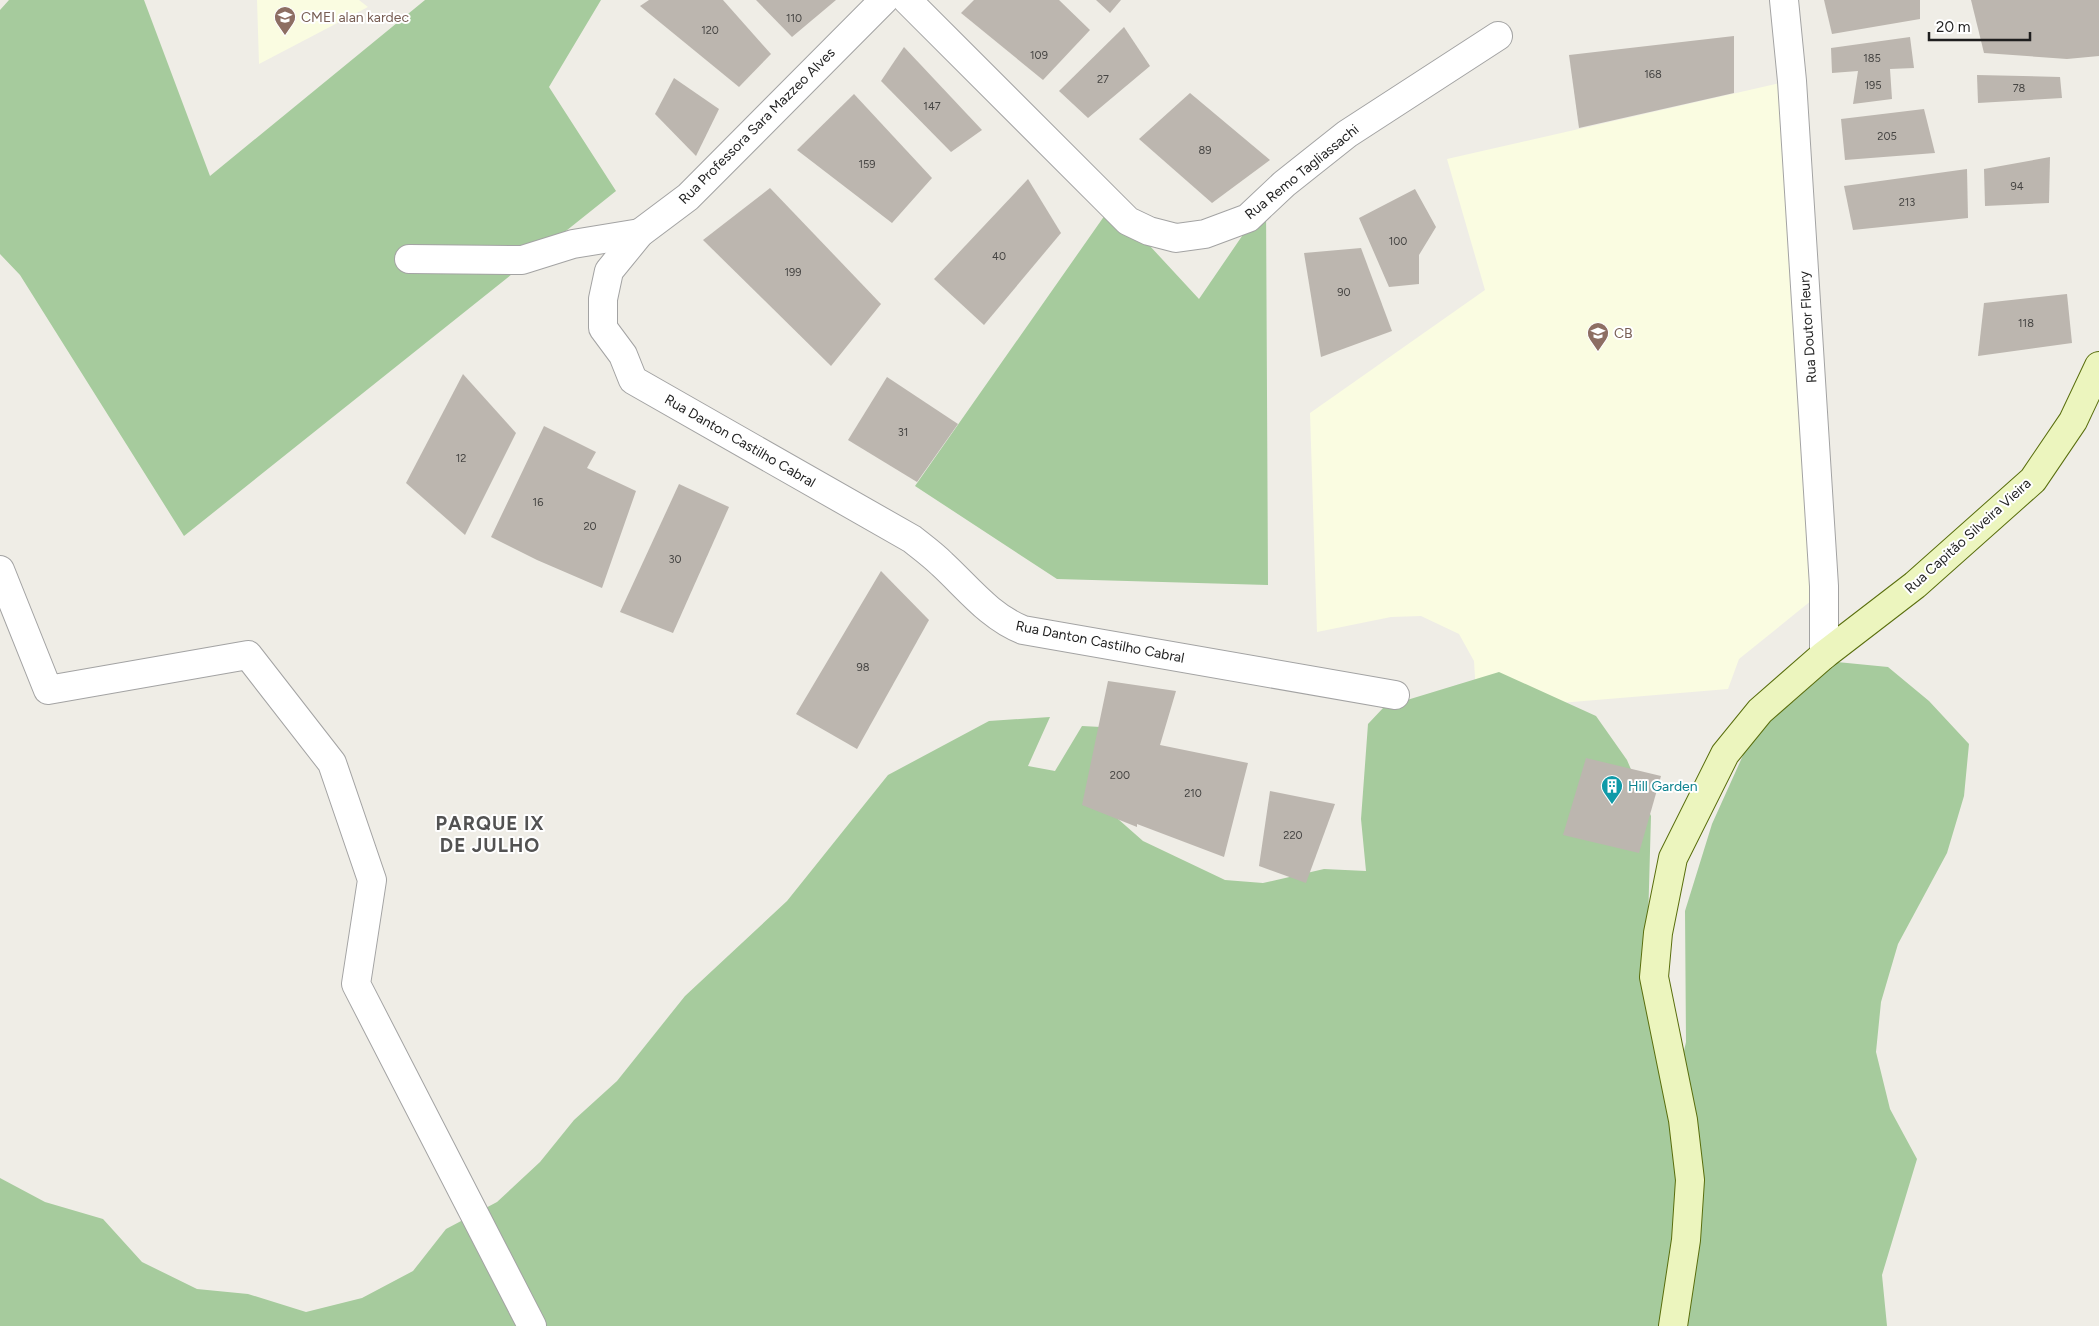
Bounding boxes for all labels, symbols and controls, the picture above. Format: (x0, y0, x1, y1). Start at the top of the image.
school or university icon: CMEI alan kardec (273, 5, 297, 36)
place label: CMEI alan kardec (301, 9, 409, 26)
scale bar (1929, 10, 2030, 42)
house number: 110 (786, 12, 802, 25)
text: 20 m (1936, 18, 1970, 36)
house number: 120 (701, 24, 719, 37)
street label: Rua Professora Sara Mazzeo Alves (675, 44, 839, 208)
house number: 109 (1030, 49, 1048, 62)
house number: 185 (1863, 52, 1881, 65)
house number: 168 (1644, 68, 1662, 81)
house number: 27 (1097, 73, 1109, 86)
house number: 195 (1864, 79, 1882, 92)
house number: 78 (2013, 82, 2026, 95)
house number: 147 (923, 100, 941, 113)
street label: Rua Remo Tagliassachi (1242, 121, 1362, 223)
house number: 205 (1877, 130, 1897, 143)
house number: 89 (1199, 144, 1211, 157)
house number: 159 (858, 158, 876, 171)
house number: 94 (2010, 180, 2024, 193)
house number: 213 (1899, 196, 1915, 209)
house number: 100 (1389, 235, 1407, 248)
house number: 40 (992, 250, 1006, 263)
house number: 199 (785, 266, 802, 279)
street label: Rua Doutor Fleury (1796, 270, 1820, 384)
house number: 90 (1337, 286, 1351, 299)
house number: 118 (2018, 317, 2034, 330)
school or university icon: CB (1586, 321, 1610, 352)
place label: CB (1614, 325, 1633, 342)
street label: Rua Danton Castilho Cabral (661, 391, 819, 491)
house number: 31 (898, 426, 908, 439)
house number: 12 (456, 452, 466, 465)
street label: Rua Capitão Silveira Vieira (1901, 475, 2035, 597)
house number: 16 (533, 496, 543, 509)
house number: 20 (583, 520, 597, 533)
house number: 30 (668, 553, 682, 566)
street label: Rua Danton Castilho Cabral (1014, 617, 1186, 667)
house number: 98 (857, 661, 870, 674)
house number: 200 (1110, 769, 1130, 782)
building icon: Hill Garden (1600, 774, 1624, 805)
place label: Hill Garden (1628, 778, 1698, 795)
house number: 210 (1184, 787, 1202, 800)
district label: PARQUE IX DE JULHO (436, 812, 544, 857)
house number: 220 (1283, 829, 1303, 842)

